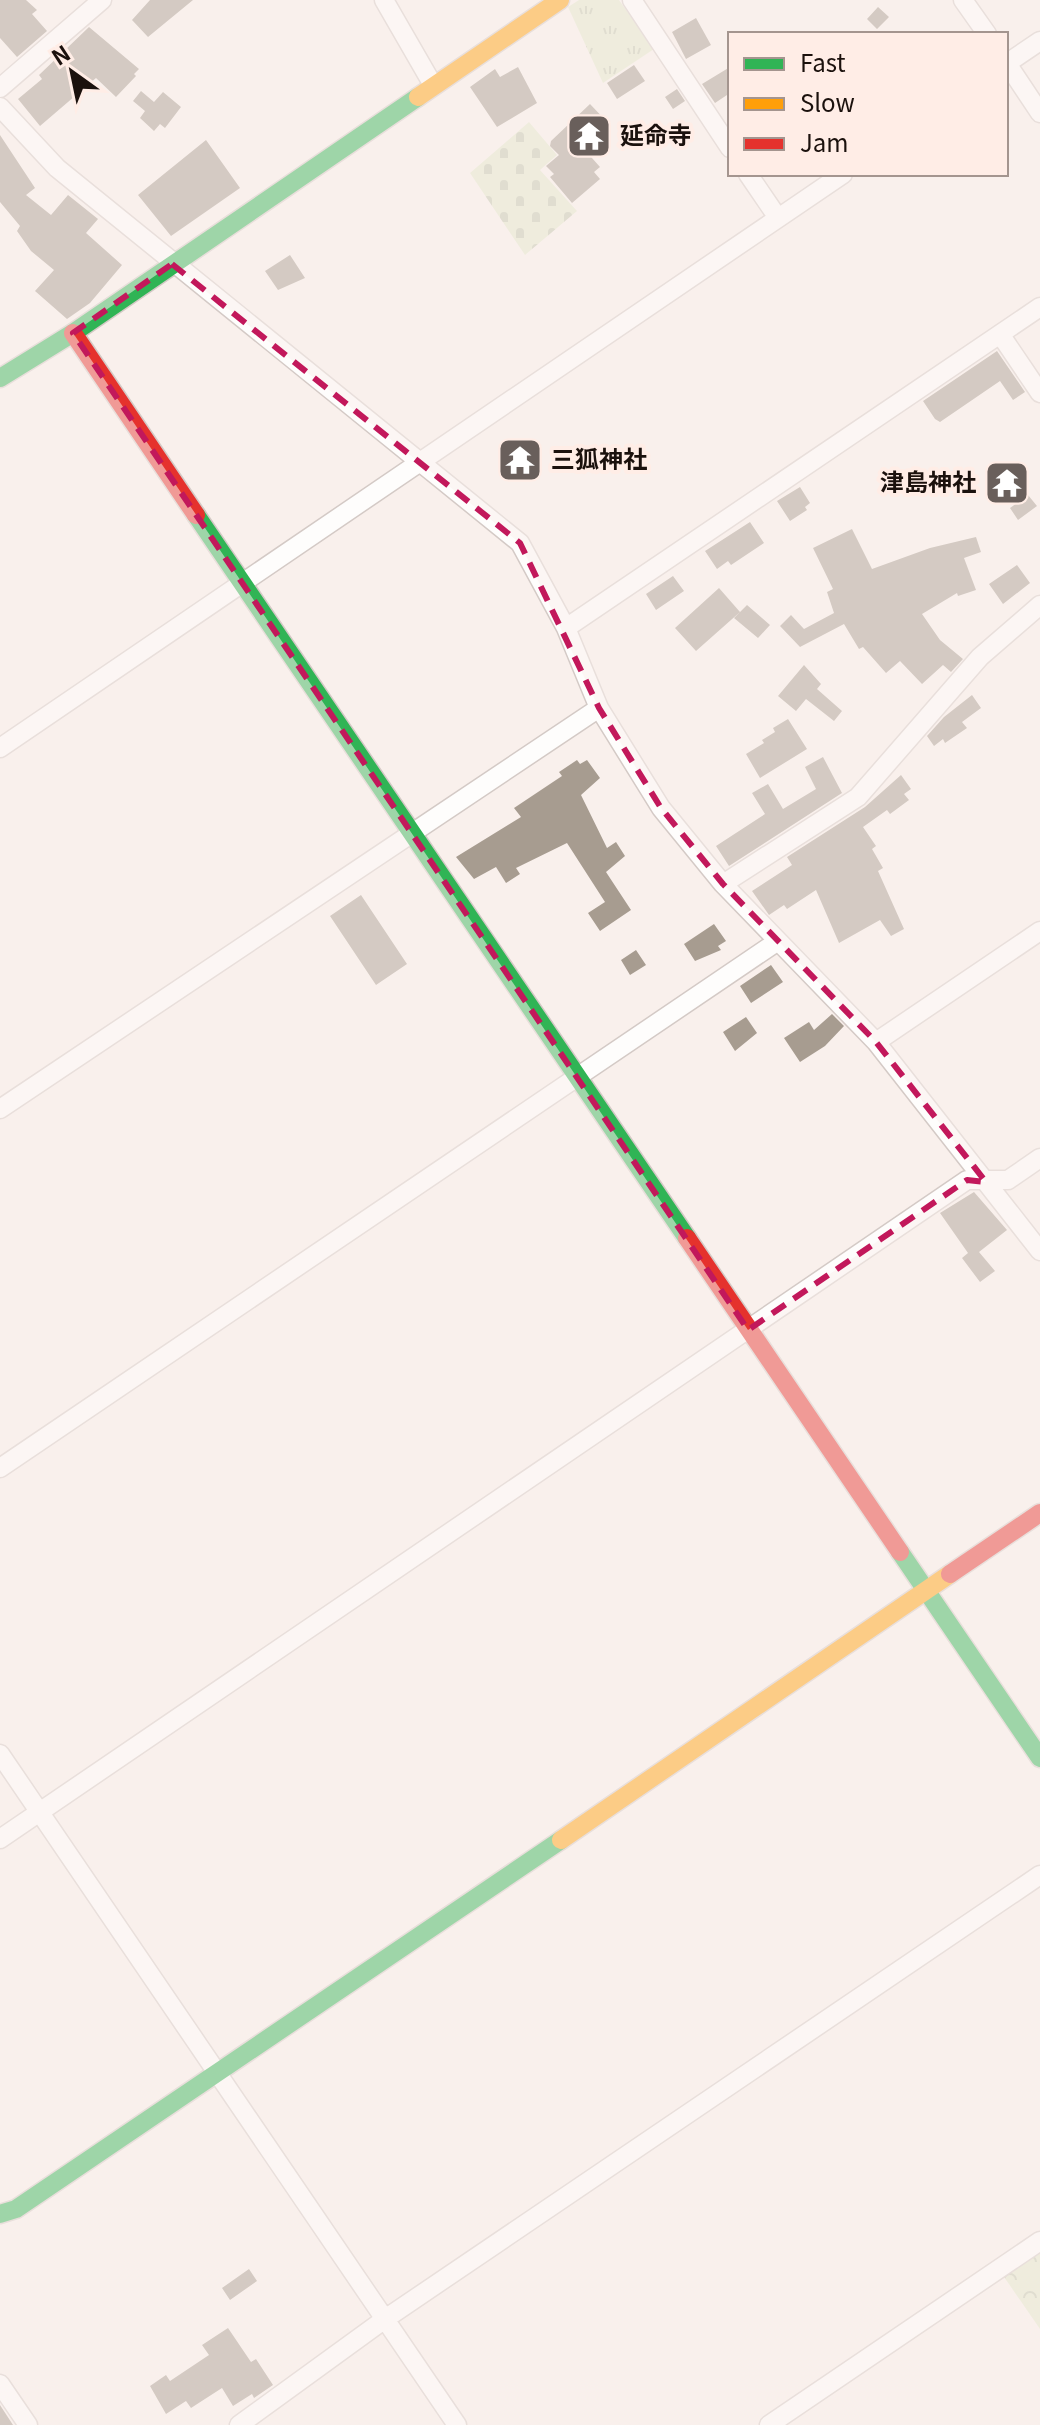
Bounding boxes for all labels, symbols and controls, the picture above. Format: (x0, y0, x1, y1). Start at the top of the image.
north arrow (32, 32, 112, 112)
legend (728, 32, 1008, 176)
text: N (44, 36, 76, 71)
text: Fast (800, 44, 845, 79)
text: Slow (800, 84, 855, 119)
temple icon: 延命寺 (565, 112, 613, 160)
place label: 延命寺 (620, 116, 692, 151)
text: Jam (800, 124, 849, 159)
temple icon: 三狐神社 (496, 436, 544, 484)
place label: 三狐神社 (551, 440, 647, 475)
temple icon: 津島神社 (983, 459, 1031, 507)
place label: 津島神社 (880, 463, 976, 498)

